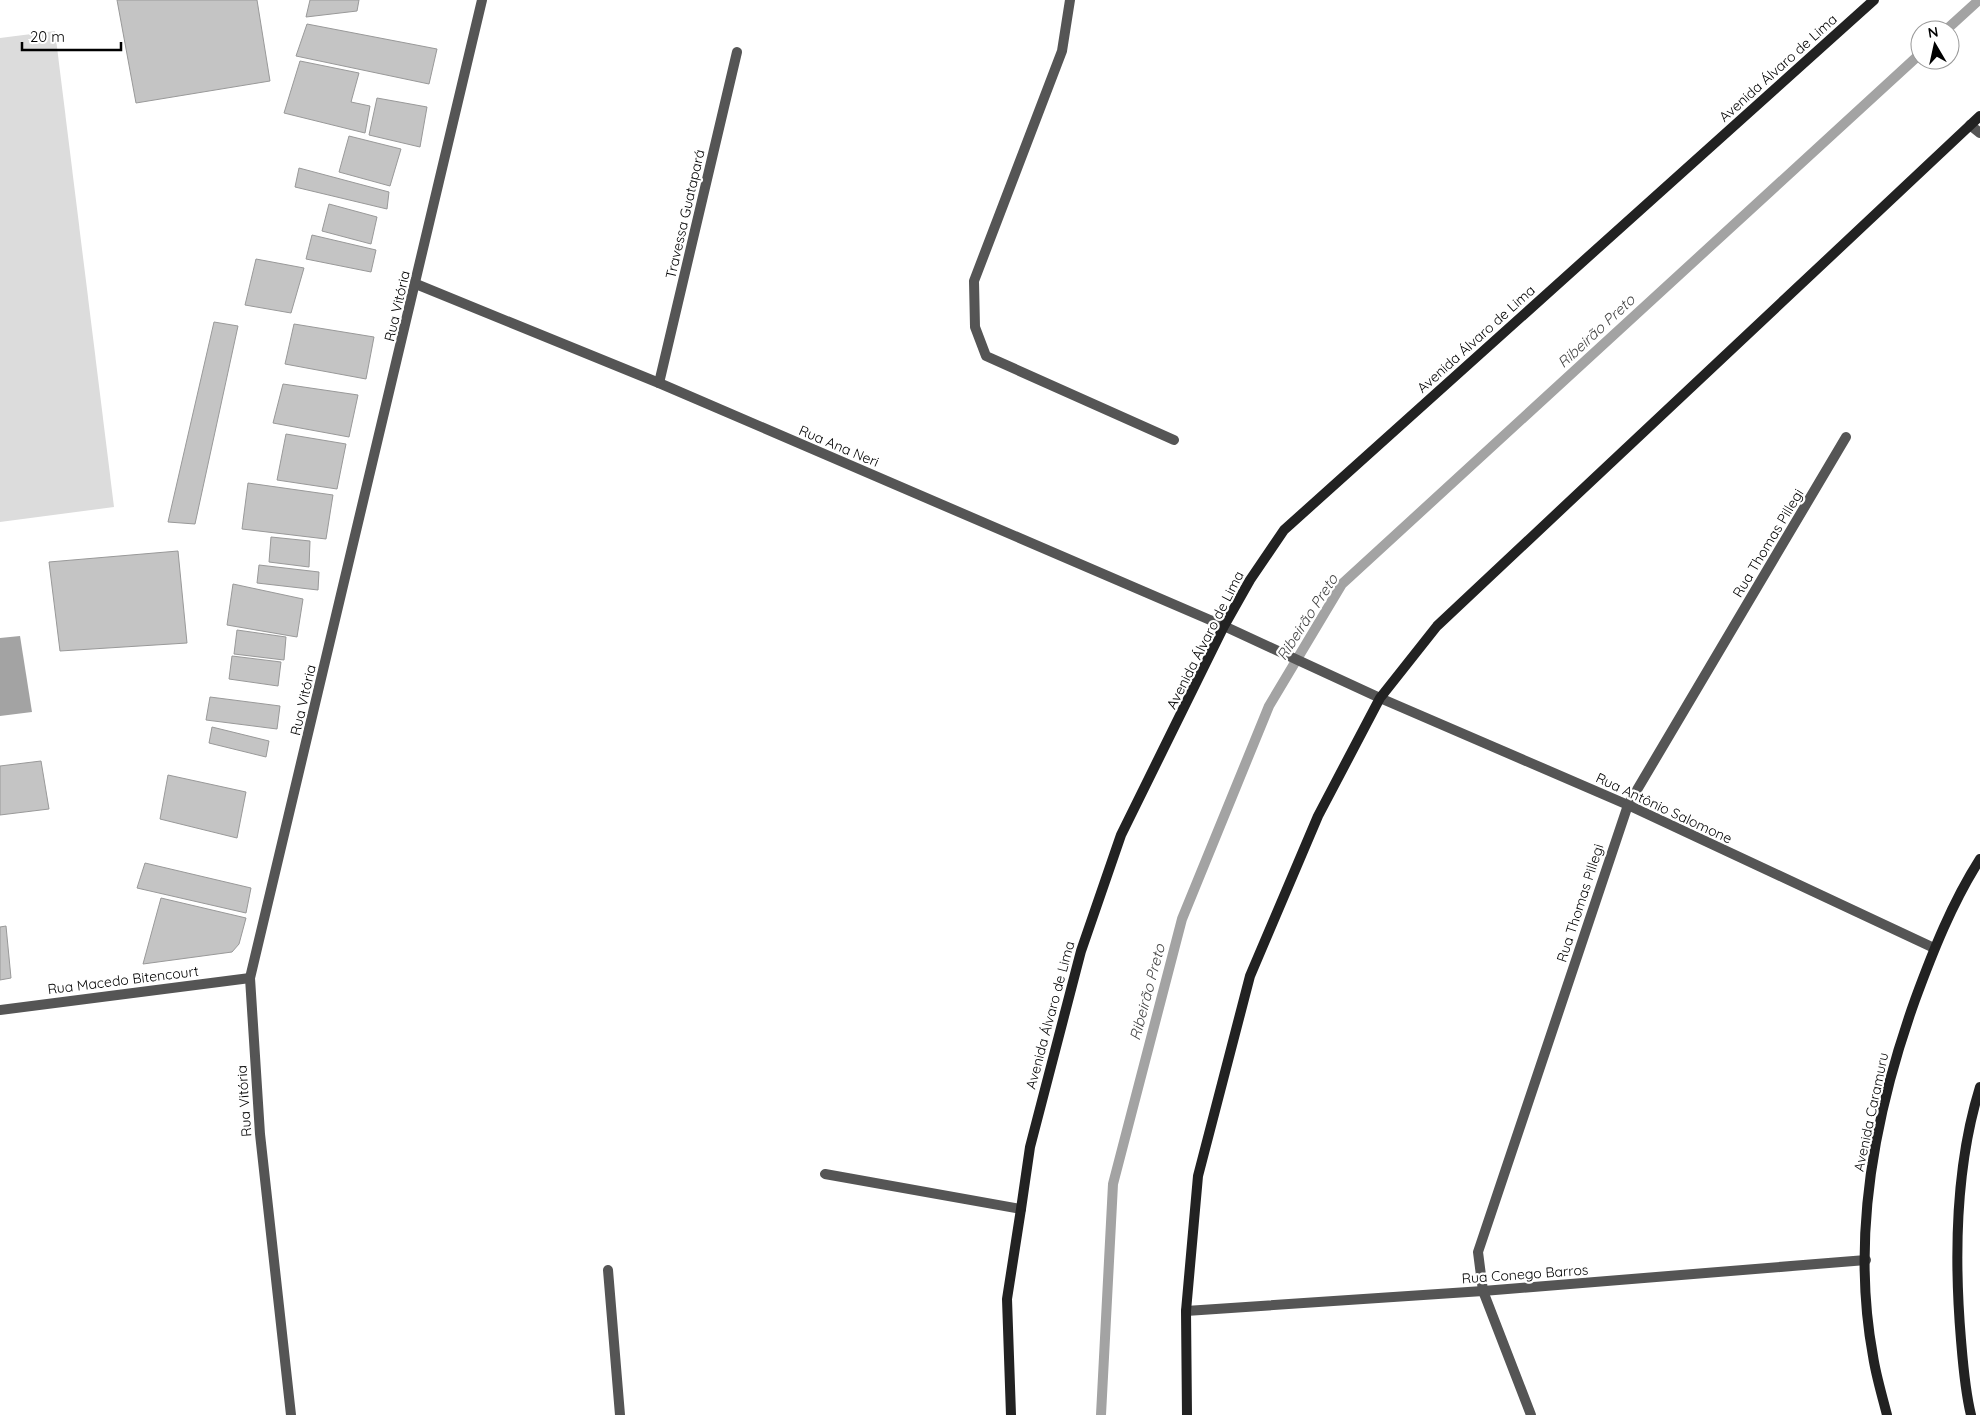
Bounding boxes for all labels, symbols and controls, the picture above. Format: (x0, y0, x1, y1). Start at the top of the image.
street label: Avenida Álvaro de Lima (1715, 10, 1841, 126)
scale bar (22, 20, 121, 52)
north arrow (1910, 20, 1960, 70)
text: N (1926, 22, 1939, 42)
text: 20 m (30, 27, 65, 46)
street label: Travessa Guatapará (661, 148, 709, 280)
street label: Rua Vitória (380, 269, 414, 343)
street label: Avenida Álvaro de Lima (1413, 281, 1539, 397)
water label: Ribeirão Preto (1553, 290, 1639, 372)
street label: Rua Ana Neri (796, 421, 882, 471)
street label: Rua Thomas Pillegi (1729, 486, 1807, 600)
street label: Avenida Álvaro de Lima (1162, 568, 1248, 712)
water label: Ribeirão Preto (1272, 570, 1342, 664)
street label: Rua Vitória (286, 663, 320, 737)
street label: Rua Antônio Salomone (1593, 768, 1735, 848)
street label: Rua Thomas Pillegi (1552, 842, 1608, 964)
street label: Avenida Álvaro de Lima (1022, 939, 1078, 1091)
water label: Ribeirão Preto (1125, 941, 1169, 1042)
street label: Rua Macedo Bitencourt (46, 962, 200, 998)
street label: Avenida Caramuru (1850, 1051, 1892, 1173)
street label: Rua Vitória (233, 1065, 255, 1137)
street label: Rua Conego Barros (1461, 1261, 1589, 1287)

